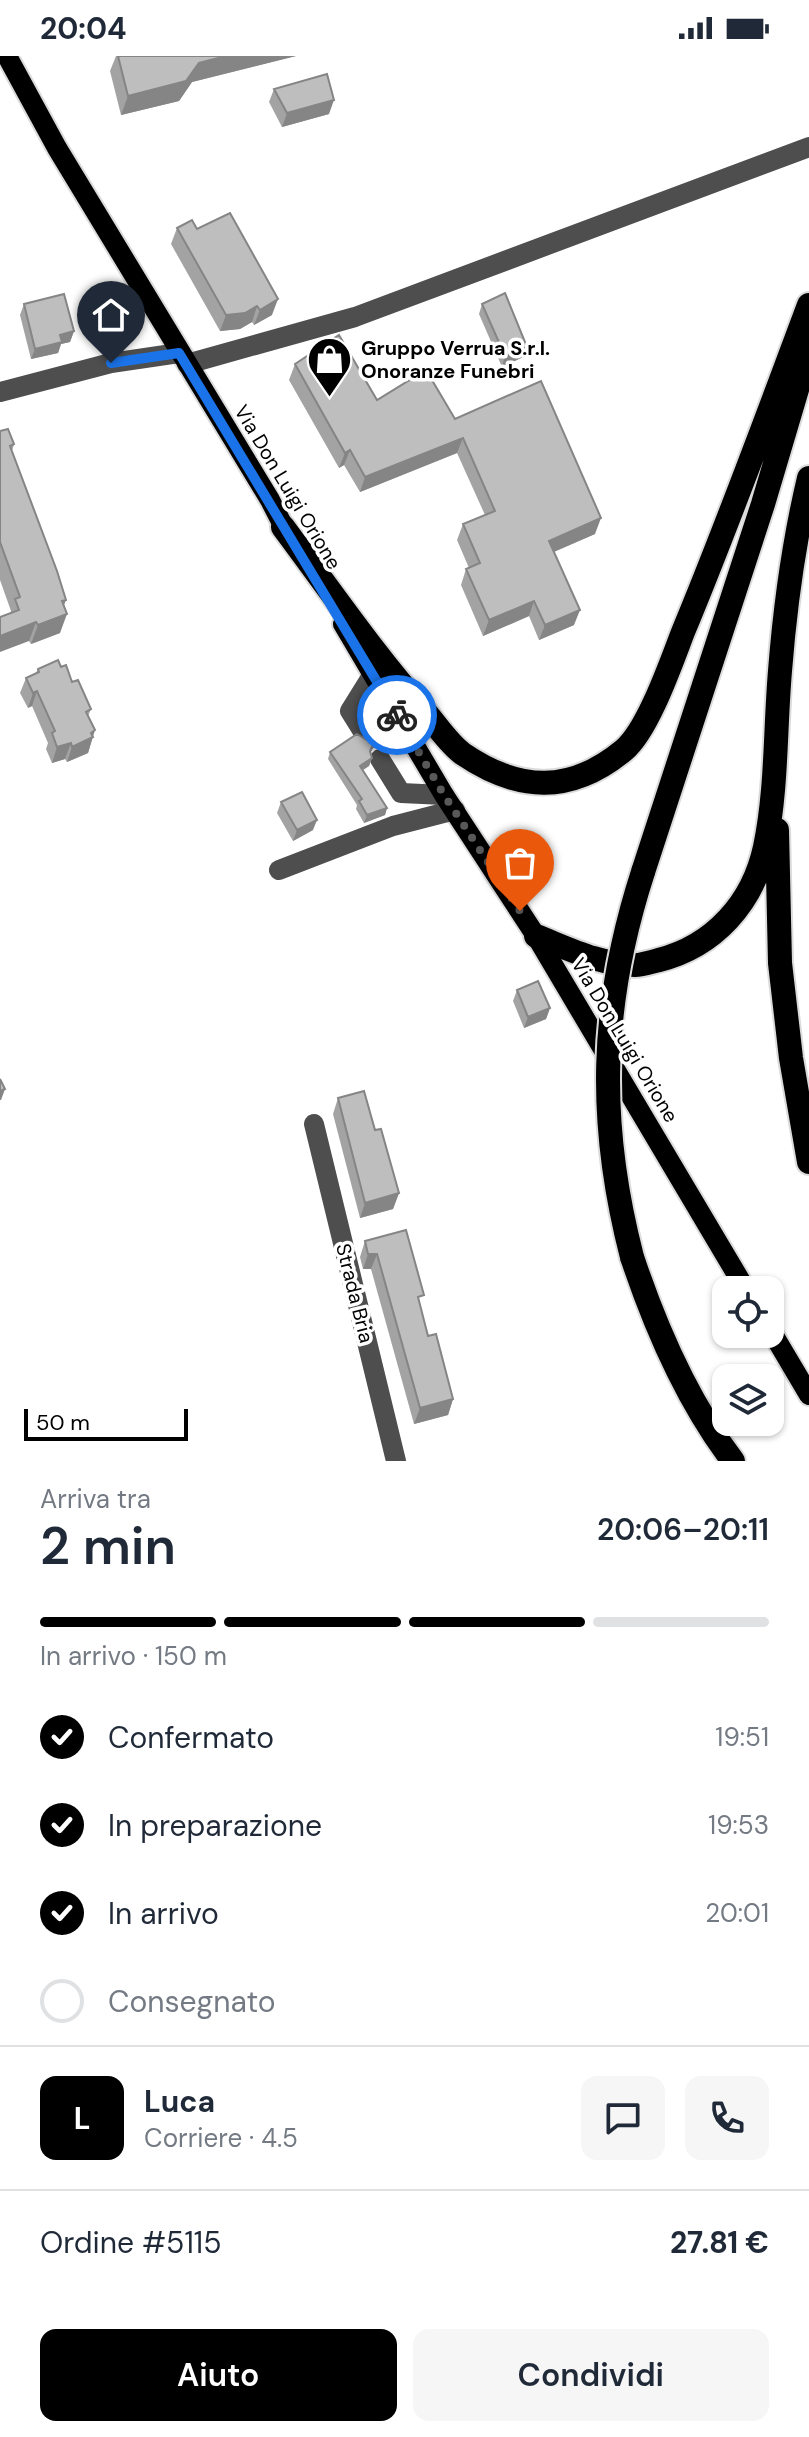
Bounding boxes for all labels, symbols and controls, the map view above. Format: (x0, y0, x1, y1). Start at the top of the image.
text: 20:04 (40, 9, 127, 48)
pin (77, 281, 145, 363)
icon: home (89, 293, 133, 337)
shop icon: Gruppo Verrua S.r.l. Onoranze Funebri (306, 335, 354, 398)
place label: Gruppo Verrua S.r.l. Onoranze Funebri (361, 335, 550, 384)
street label: Via Don Luigi Orione (229, 400, 347, 574)
courier (357, 675, 437, 755)
icon: bike (375, 693, 419, 737)
pin (486, 829, 554, 911)
icon: bag (498, 841, 542, 885)
street label: Via Don Luigi Orione (566, 953, 684, 1127)
street label: Strada Bria (330, 1241, 380, 1345)
map controls (712, 1276, 784, 1436)
button: locate (712, 1276, 784, 1348)
button: layers (712, 1364, 784, 1436)
scale bar (24, 1405, 188, 1441)
text: 50 m (36, 1408, 90, 1437)
text: Arriva tra (40, 1482, 151, 1516)
text: 20:06–20:11 (597, 1510, 769, 1549)
text: 2 min (40, 1512, 176, 1580)
text: In arrivo · 150 m (40, 1639, 227, 1673)
icon: check (40, 1715, 84, 1759)
text: Confermato (108, 1718, 274, 1757)
text: 19:51 (715, 1720, 769, 1754)
icon: check (40, 1803, 84, 1847)
text: In preparazione (108, 1806, 322, 1845)
text: 19:53 (708, 1808, 769, 1842)
icon: check (40, 1891, 84, 1935)
text: In arrivo (108, 1894, 219, 1933)
text: 20:01 (705, 1896, 769, 1930)
text: Consegnato (108, 1982, 276, 2021)
button: chat (581, 2076, 665, 2160)
button: phone (685, 2076, 769, 2160)
text: Luca (144, 2082, 215, 2121)
text: L (74, 2099, 90, 2138)
text: Corriere · 4.5 (144, 2121, 298, 2155)
text: Ordine #5115 (40, 2223, 221, 2262)
text: 27.81 € (670, 2223, 769, 2262)
button: Aiuto (40, 2329, 397, 2421)
button: Condividi (413, 2329, 769, 2421)

